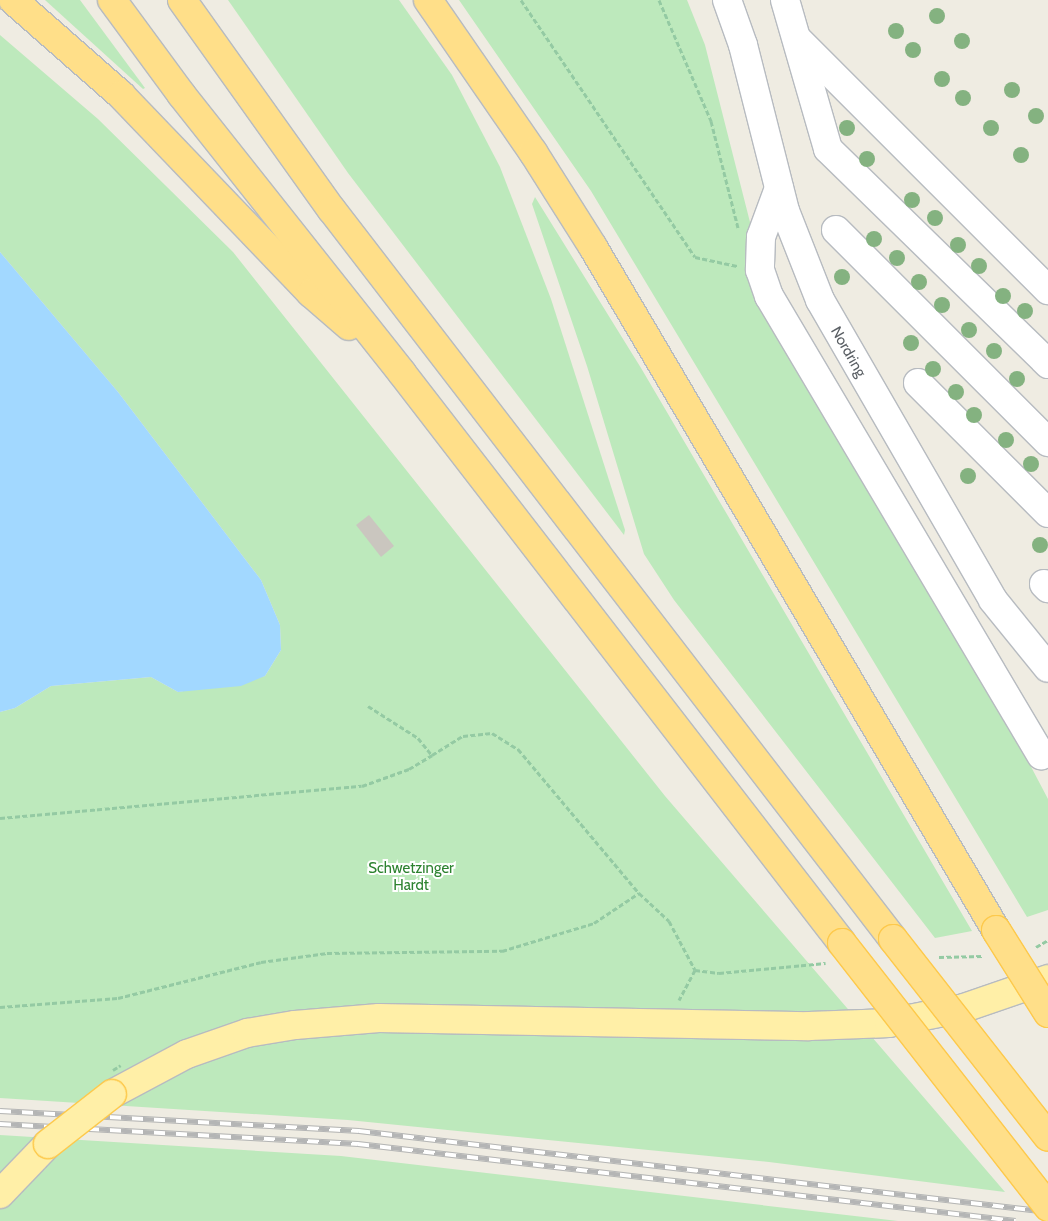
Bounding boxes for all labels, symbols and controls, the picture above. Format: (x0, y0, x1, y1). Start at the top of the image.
street label: Nordring (826, 324, 870, 380)
park label: Schwetzinger Hardt (368, 859, 454, 894)

